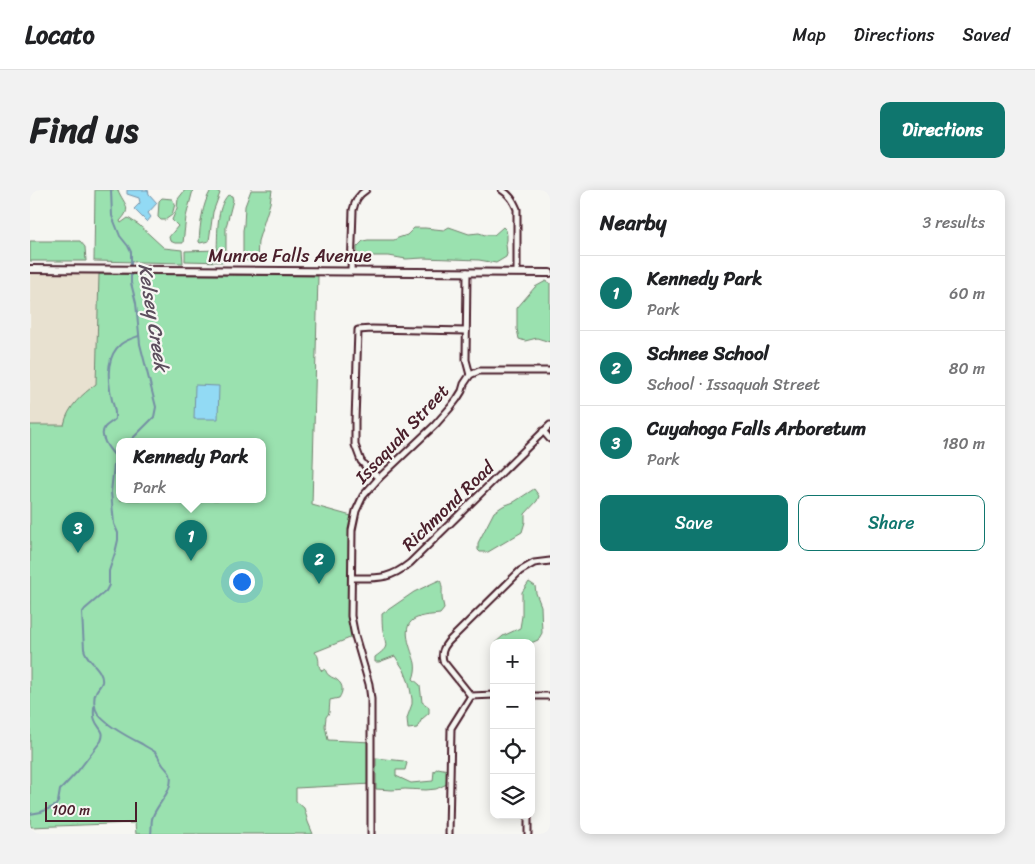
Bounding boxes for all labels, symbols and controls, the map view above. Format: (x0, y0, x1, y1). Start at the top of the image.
text: Locato (25, 14, 95, 56)
text: Map (793, 19, 826, 51)
text: Directions (854, 19, 935, 51)
text: Saved (963, 19, 1010, 51)
text: Find us (30, 99, 138, 161)
button: Directions (880, 102, 1005, 158)
text: Nearby (600, 204, 666, 242)
text: 3 results (922, 208, 985, 237)
street label: Munroe Falls Avenue (208, 240, 372, 272)
water label: Kelsey Creek (129, 261, 179, 376)
text: Kennedy Park (647, 262, 762, 295)
text: 1 (613, 279, 619, 308)
text: 60 m (949, 279, 985, 308)
text: Park (647, 295, 680, 324)
text: Schnee School (647, 337, 769, 370)
text: 2 (611, 354, 621, 383)
text: 80 m (949, 354, 985, 383)
text: School · Issaquah Street (647, 370, 820, 399)
street label: Issaquah Street (346, 376, 457, 492)
text: Cuyahoga Falls Arboretum (647, 412, 866, 445)
text: 3 (612, 429, 620, 458)
text: 180 m (942, 429, 985, 458)
popup (116, 438, 266, 503)
text: Kennedy Park (133, 440, 249, 473)
text: Park (647, 445, 680, 474)
street label: Richmond Road (394, 452, 503, 559)
text: Park (133, 473, 166, 502)
button: Save (600, 495, 788, 551)
button: Share (798, 495, 985, 551)
pin: 3 (62, 512, 94, 553)
pin: 1 (175, 520, 207, 561)
pin: 2 (303, 543, 335, 584)
your location (229, 569, 255, 595)
map controls (490, 639, 535, 819)
button: + (490, 639, 535, 684)
button: − (490, 684, 535, 729)
button: locate (490, 729, 535, 774)
button: layers (490, 774, 535, 819)
text: 100 m (52, 798, 90, 823)
scale bar (45, 799, 138, 822)

